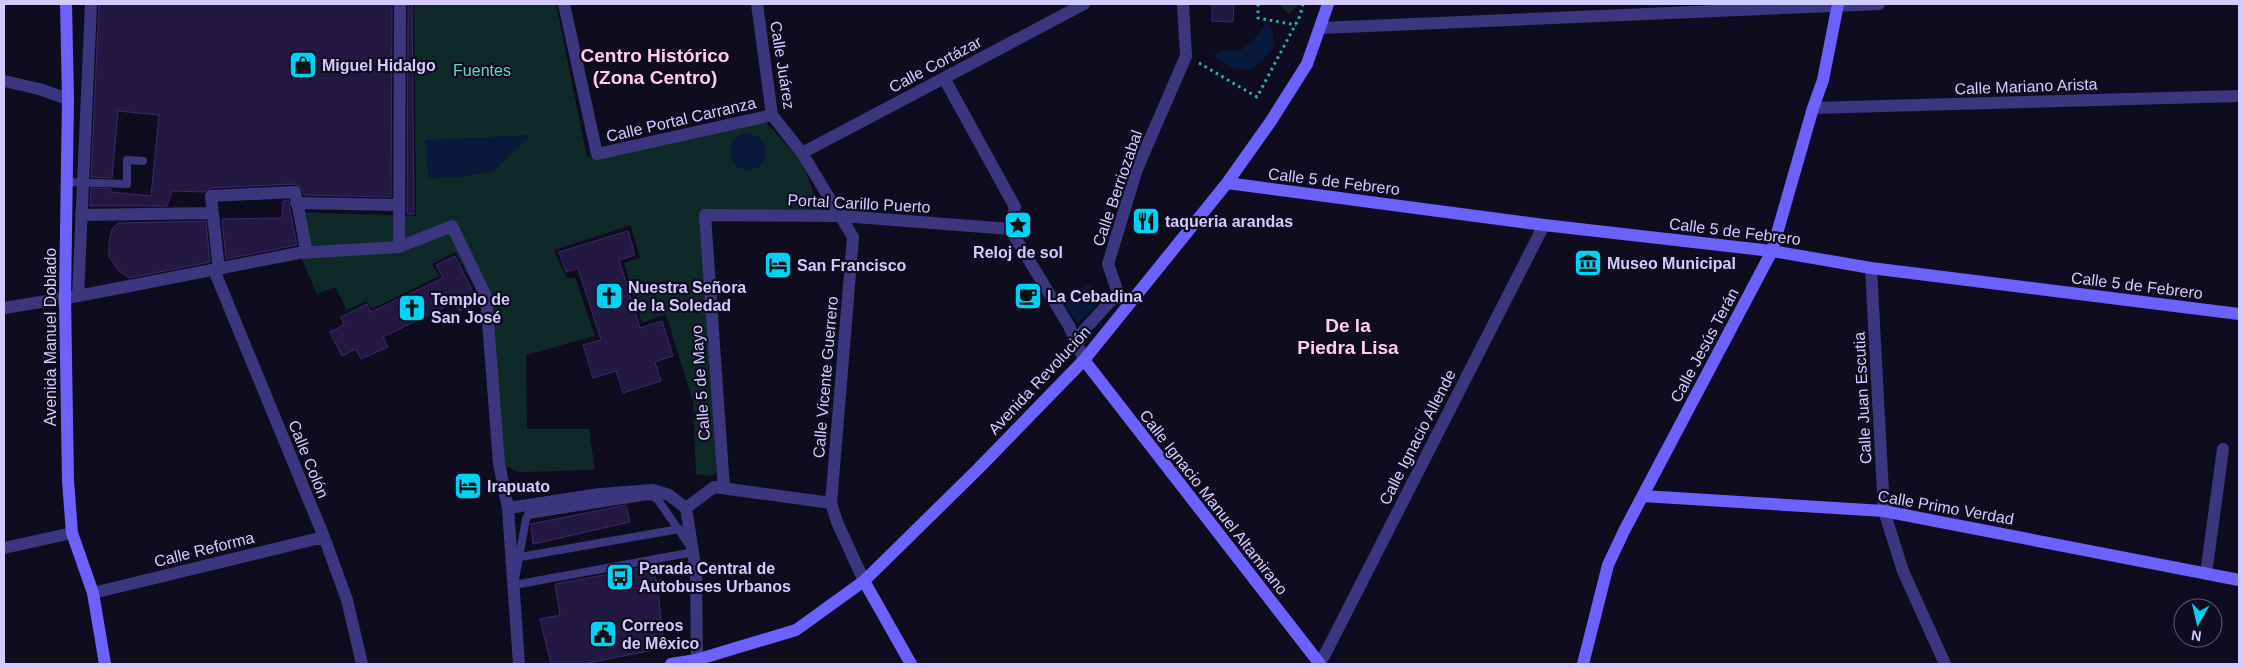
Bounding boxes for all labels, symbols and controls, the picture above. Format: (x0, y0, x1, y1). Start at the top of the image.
street label: Calle Juárez (767, 20, 798, 110)
street label: Calle Cortázar (886, 33, 985, 96)
district label: Centro Histórico (Zona Centro) (581, 45, 729, 88)
shop icon: Miguel Hidalgo (288, 50, 318, 80)
place label: Miguel Hidalgo (322, 57, 436, 74)
park label: Fuentes (453, 62, 511, 79)
street label: Calle Mariano Arista (1954, 76, 2098, 97)
street label: Calle Portal Carranza (605, 94, 758, 145)
street label: Calle Berriozabal (1090, 128, 1145, 249)
street label: Calle 5 de Febrero (1267, 165, 1401, 198)
street label: Portal Carillo Puerto (787, 191, 931, 216)
restaurant icon: taqueria arandas (1131, 206, 1161, 236)
place icon: Reloj de sol (1003, 210, 1033, 240)
place label: taqueria arandas (1165, 213, 1293, 230)
street label: Calle 5 de Febrero (1668, 215, 1802, 248)
place label: Reloj de sol (973, 244, 1063, 261)
street label: Avenida Manuel Doblado (42, 248, 59, 426)
museum icon: Museo Municipal (1573, 248, 1603, 278)
hotel icon: San Francisco (763, 250, 793, 280)
place label: Museo Municipal (1607, 255, 1736, 272)
place label: San Francisco (797, 257, 907, 274)
street label: Calle 5 de Febrero (2070, 269, 2204, 302)
place label: Nuestra Señora de la Soledad (628, 279, 746, 314)
church icon: Nuestra Señora de la Soledad (594, 281, 624, 311)
cafe icon: La Cebadina (1013, 281, 1043, 311)
street label: Calle Jesús Terán (1667, 285, 1742, 405)
place label: La Cebadina (1047, 288, 1142, 305)
place label: Templo de San José (431, 291, 510, 326)
church icon: Templo de San José (397, 293, 427, 323)
street label: Calle Vicente Guerrero (810, 295, 841, 459)
district label: De la Piedra Lisa (1297, 315, 1399, 358)
street label: Avenida Revolución (985, 323, 1094, 438)
street label: Calle 5 de Mayo (688, 325, 713, 441)
street label: Calle Juan Escutia (1851, 331, 1874, 465)
street label: Calle Ignacio Allende (1376, 367, 1459, 508)
street label: Calle Ignacio Manuel Altamirano (1136, 407, 1291, 598)
street label: Calle Colón (285, 418, 332, 501)
hotel icon: Irapuato (453, 471, 483, 501)
place label: Irapuato (487, 478, 550, 495)
street label: Calle Primo Verdad (1877, 487, 2015, 528)
street label: Calle Reforma (152, 529, 256, 570)
place label: Parada Central de Autobuses Urbanos (639, 560, 791, 595)
bus stop icon: Parada Central de Autobuses Urbanos (605, 562, 635, 592)
north arrow (2173, 598, 2223, 648)
place label: Correos de Mêxico (622, 617, 700, 652)
public building icon: Correos de Mêxico (588, 619, 618, 649)
text: N (2190, 627, 2202, 645)

